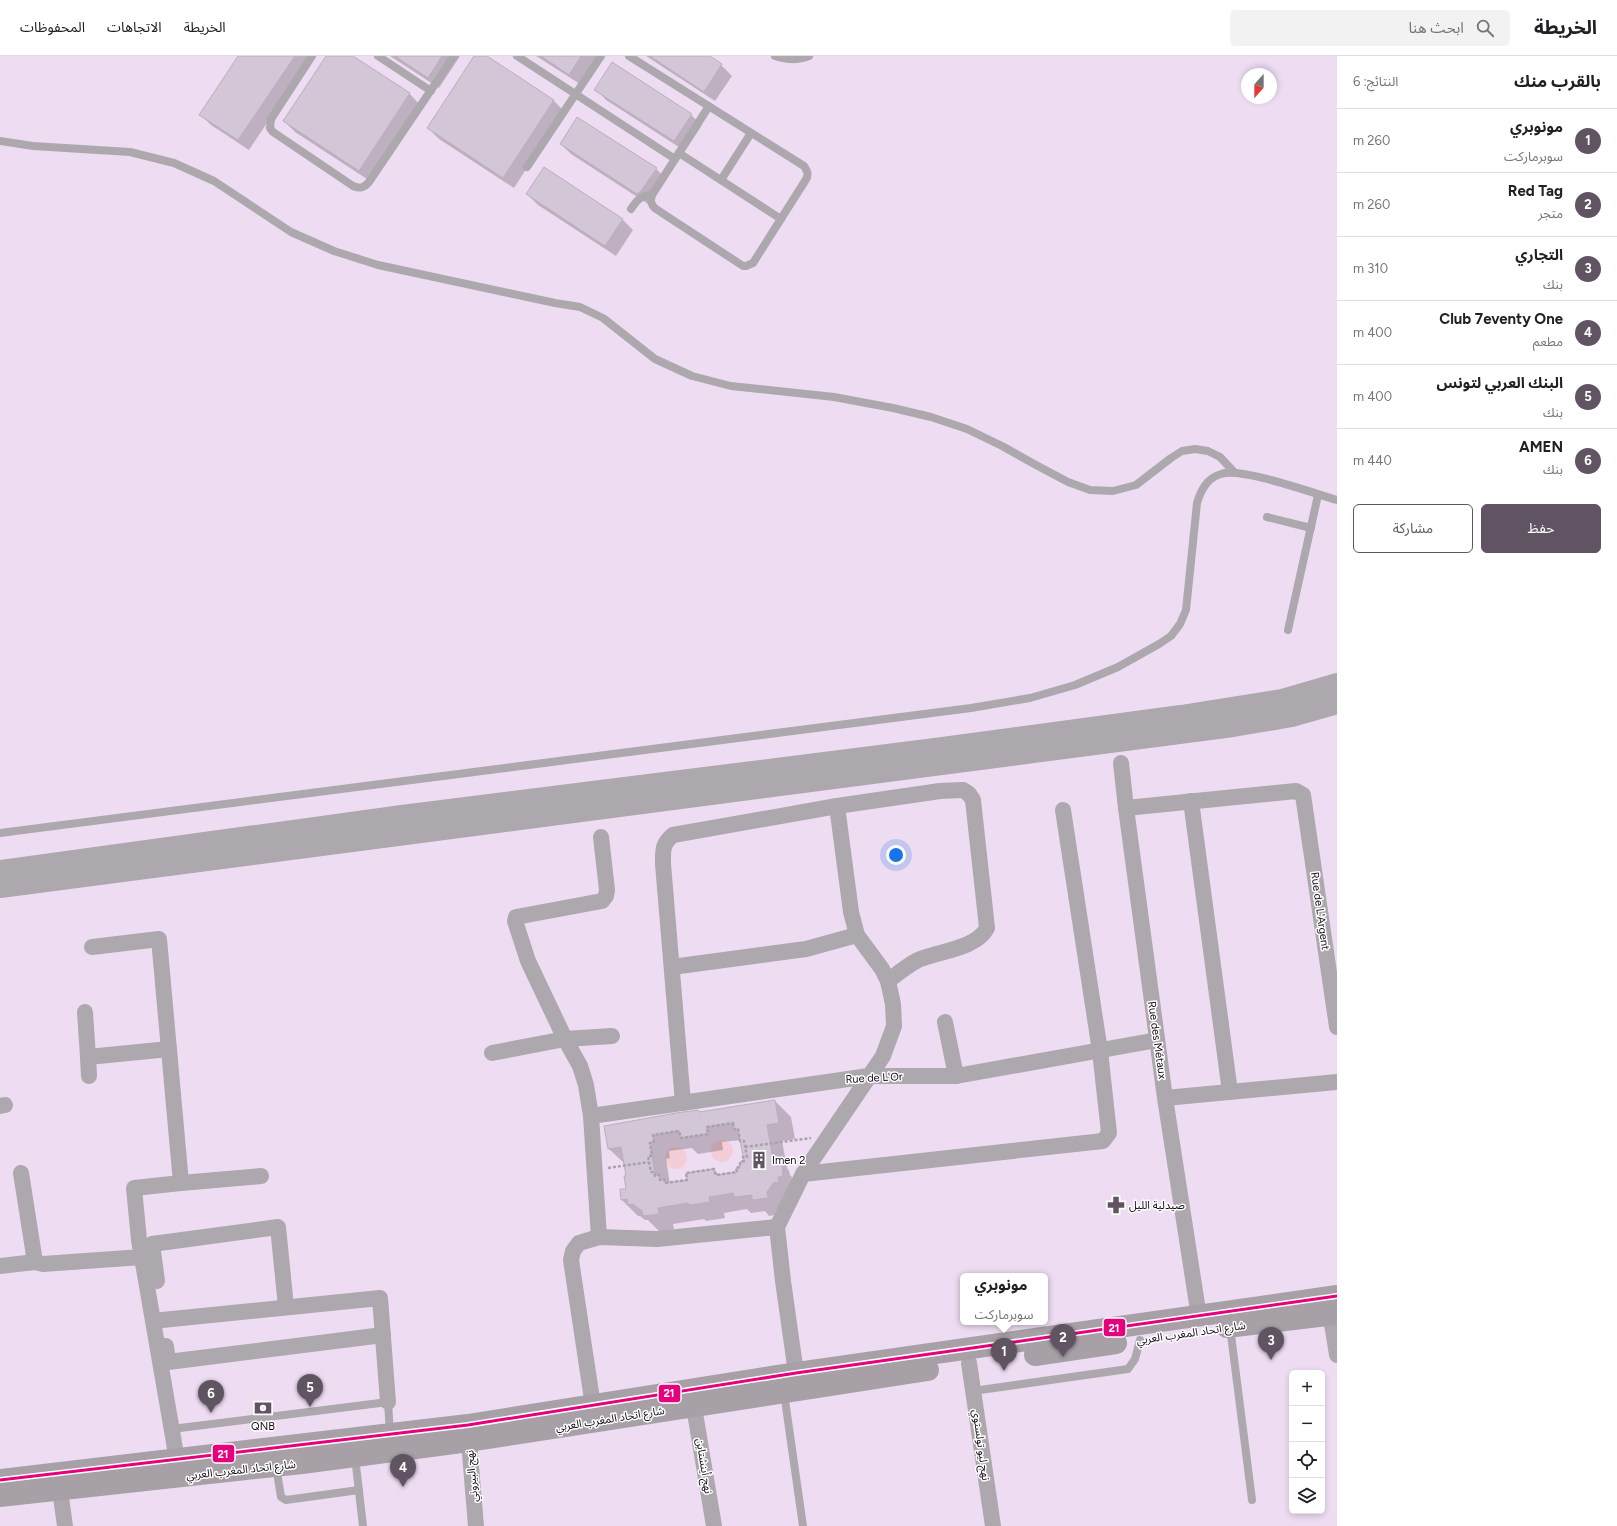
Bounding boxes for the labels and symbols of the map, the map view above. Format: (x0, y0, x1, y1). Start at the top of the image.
north arrow (1241, 68, 1277, 104)
your location (886, 845, 906, 865)
street label: Rue de L'Argent (1308, 871, 1332, 951)
street label: Rue des Métaux (1145, 1000, 1169, 1081)
street label: Rue de L'Or (845, 1070, 903, 1086)
building icon: Imen 2 (749, 1150, 769, 1170)
place label: Imen 2 (772, 1154, 805, 1167)
pharmacy icon: صيدلية الليل (1106, 1195, 1126, 1215)
place label: صيدلية الليل (1129, 1199, 1185, 1212)
line badge: 21 (1103, 1318, 1126, 1337)
street label: شارع اتحاد المغرب العربي (1136, 1319, 1247, 1350)
text: 21 (1108, 1322, 1120, 1335)
pin: 2 (1050, 1324, 1076, 1357)
pin: 3 (1258, 1327, 1284, 1360)
pin: 1 (991, 1338, 1017, 1371)
pin: 5 (297, 1374, 323, 1407)
pin: 6 (198, 1380, 224, 1413)
line badge: 21 (658, 1384, 681, 1403)
text: 21 (663, 1387, 675, 1400)
bank icon: QNB (253, 1398, 273, 1418)
street label: شارع اتحاد المغرب العربي (555, 1404, 666, 1437)
street label: نهج ليو تولستوي (967, 1409, 992, 1482)
place label: QNB (251, 1420, 275, 1433)
street label: نهج أينشتاين (692, 1437, 715, 1495)
line badge: 21 (212, 1444, 235, 1463)
text: 21 (217, 1448, 229, 1461)
street label: نهج البيروني (463, 1449, 483, 1503)
pin: 4 (390, 1454, 416, 1487)
street label: شارع اتحاد المغرب العربي (186, 1458, 297, 1485)

